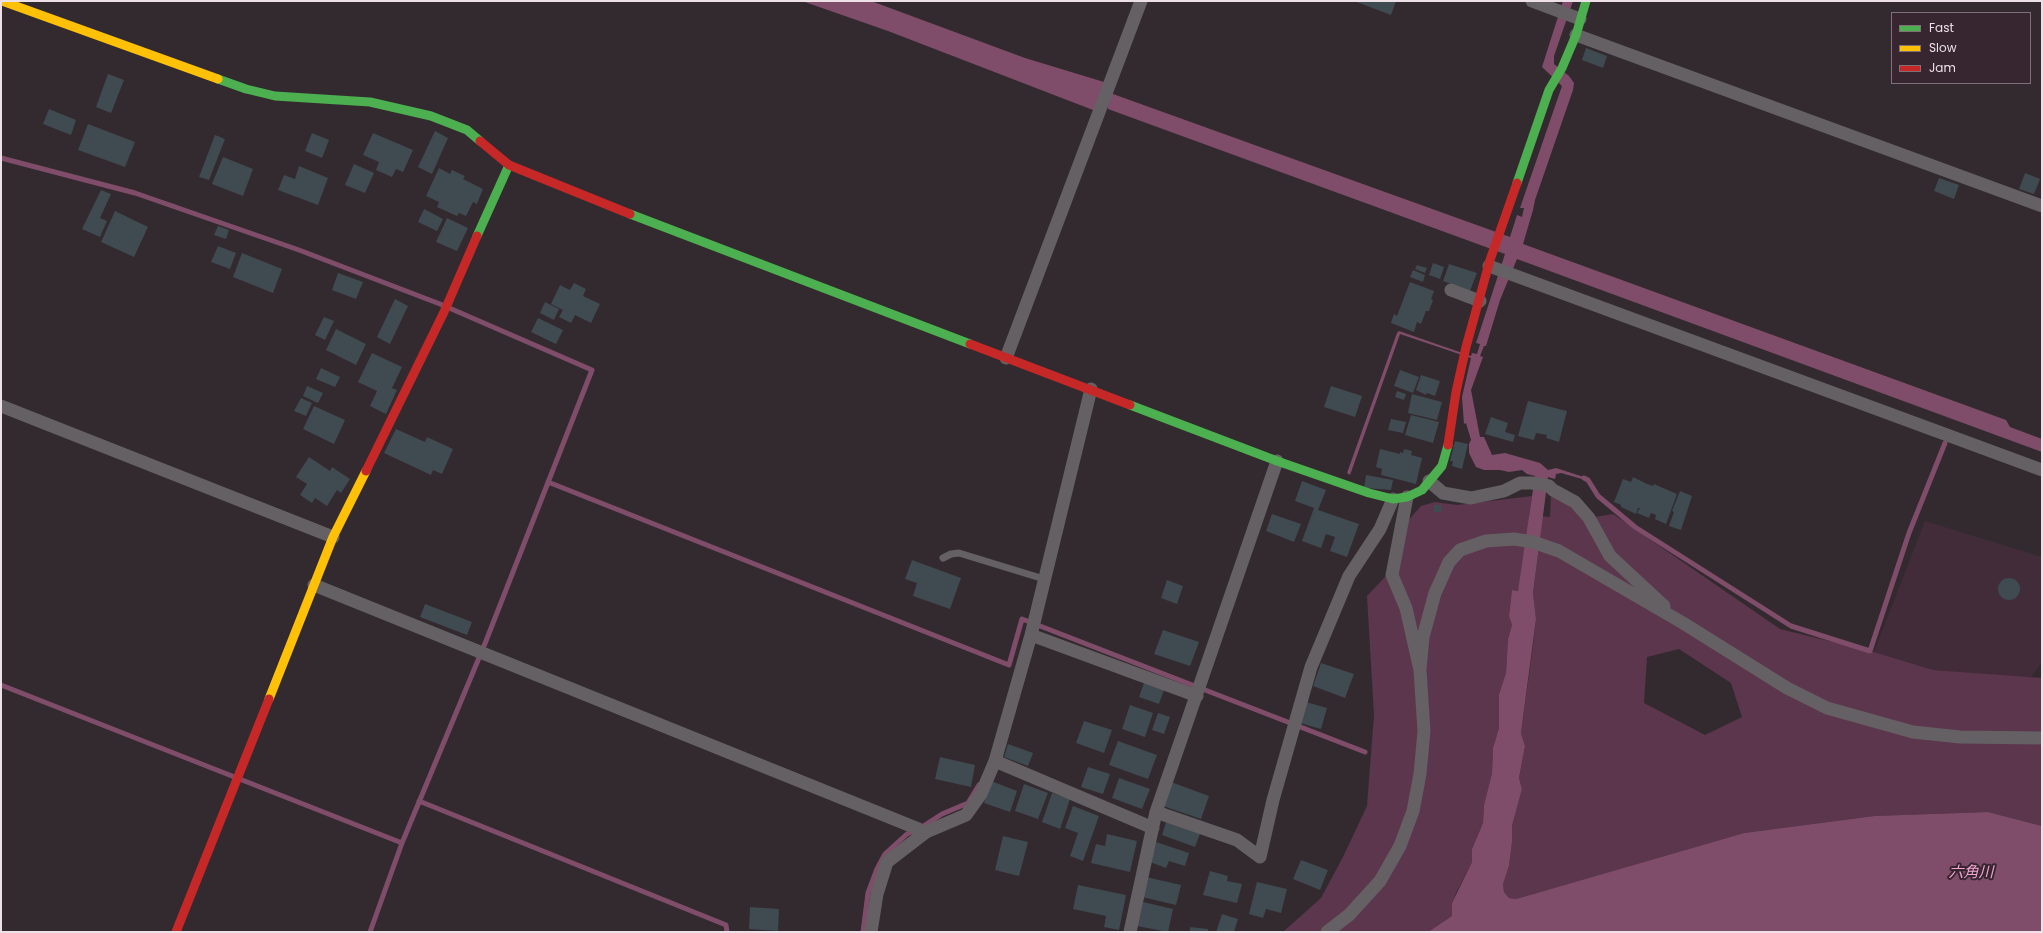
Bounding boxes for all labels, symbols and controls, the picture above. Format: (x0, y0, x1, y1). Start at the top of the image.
legend (1891, 12, 2031, 84)
text: Fast (1929, 19, 1954, 36)
text: Slow (1929, 39, 1957, 56)
text: Jam (1929, 59, 1956, 76)
water label: 六角川 (1949, 864, 1993, 882)

